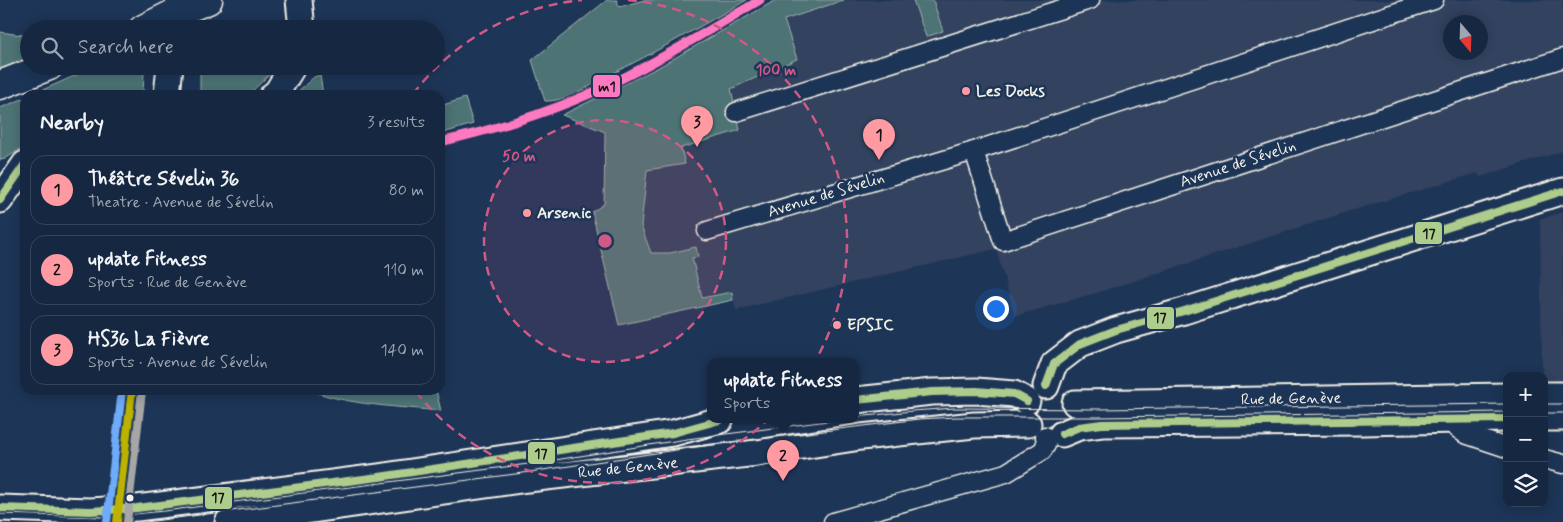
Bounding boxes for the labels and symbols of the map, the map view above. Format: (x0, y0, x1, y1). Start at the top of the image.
north arrow (1443, 15, 1488, 60)
text: 100 m (756, 61, 796, 81)
line badge: m1 (592, 74, 621, 98)
text: m1 (598, 78, 616, 96)
place label: Les Docks (976, 81, 1045, 102)
marker: Les Docks (960, 85, 972, 97)
pin: 3 (681, 106, 713, 147)
pin: 1 (863, 119, 895, 160)
street label: Avenue de Sévelin (1177, 135, 1299, 193)
text: 50 m (502, 147, 536, 167)
street label: Avenue de Sévelin (765, 167, 887, 223)
place label: Arsenic (537, 203, 592, 224)
marker: Arsenic (521, 207, 533, 219)
line badge: 17 (1414, 221, 1443, 245)
text: 17 (1422, 225, 1436, 243)
centre of rings (596, 232, 614, 250)
your location (983, 296, 1009, 322)
line badge: 17 (1146, 306, 1175, 330)
text: 17 (1153, 309, 1167, 327)
place label: EPSIC (847, 315, 894, 336)
marker: EPSIC (831, 319, 843, 331)
street label: Rue de Genève (1241, 388, 1341, 410)
pin: 2 (767, 440, 799, 481)
line badge: 17 (527, 441, 556, 465)
text: 17 (534, 445, 548, 463)
street label: Rue de Genève (577, 452, 679, 484)
line badge: 17 (204, 486, 233, 510)
text: 17 (211, 489, 225, 507)
unlabelled marker (125, 493, 135, 503)

